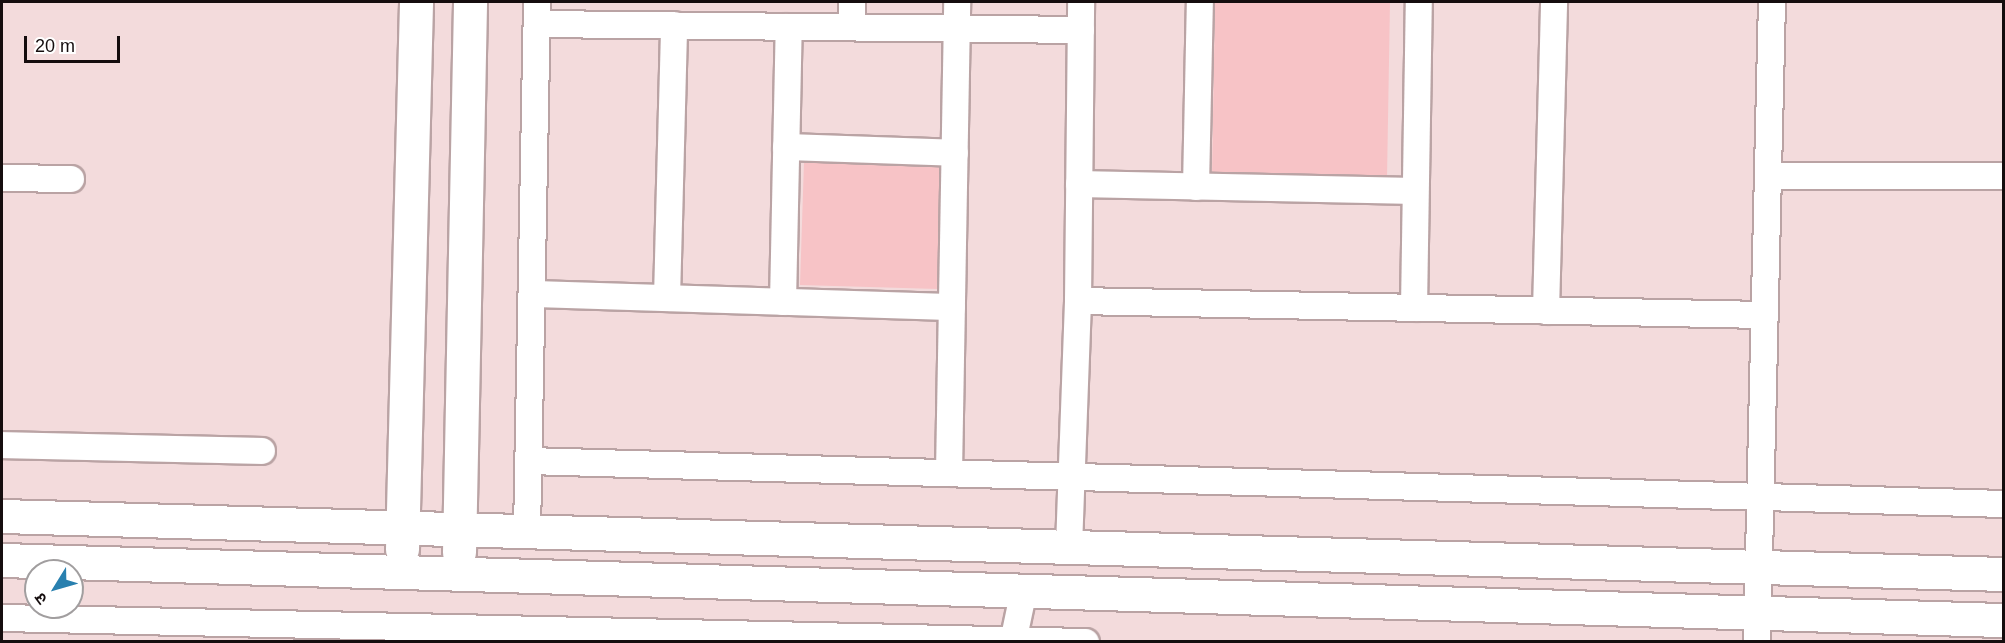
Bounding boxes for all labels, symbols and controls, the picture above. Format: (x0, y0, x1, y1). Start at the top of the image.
scale bar (27, 24, 123, 62)
text: 20 m (35, 36, 75, 56)
north arrow (24, 559, 84, 619)
text: उ (31, 590, 50, 608)

